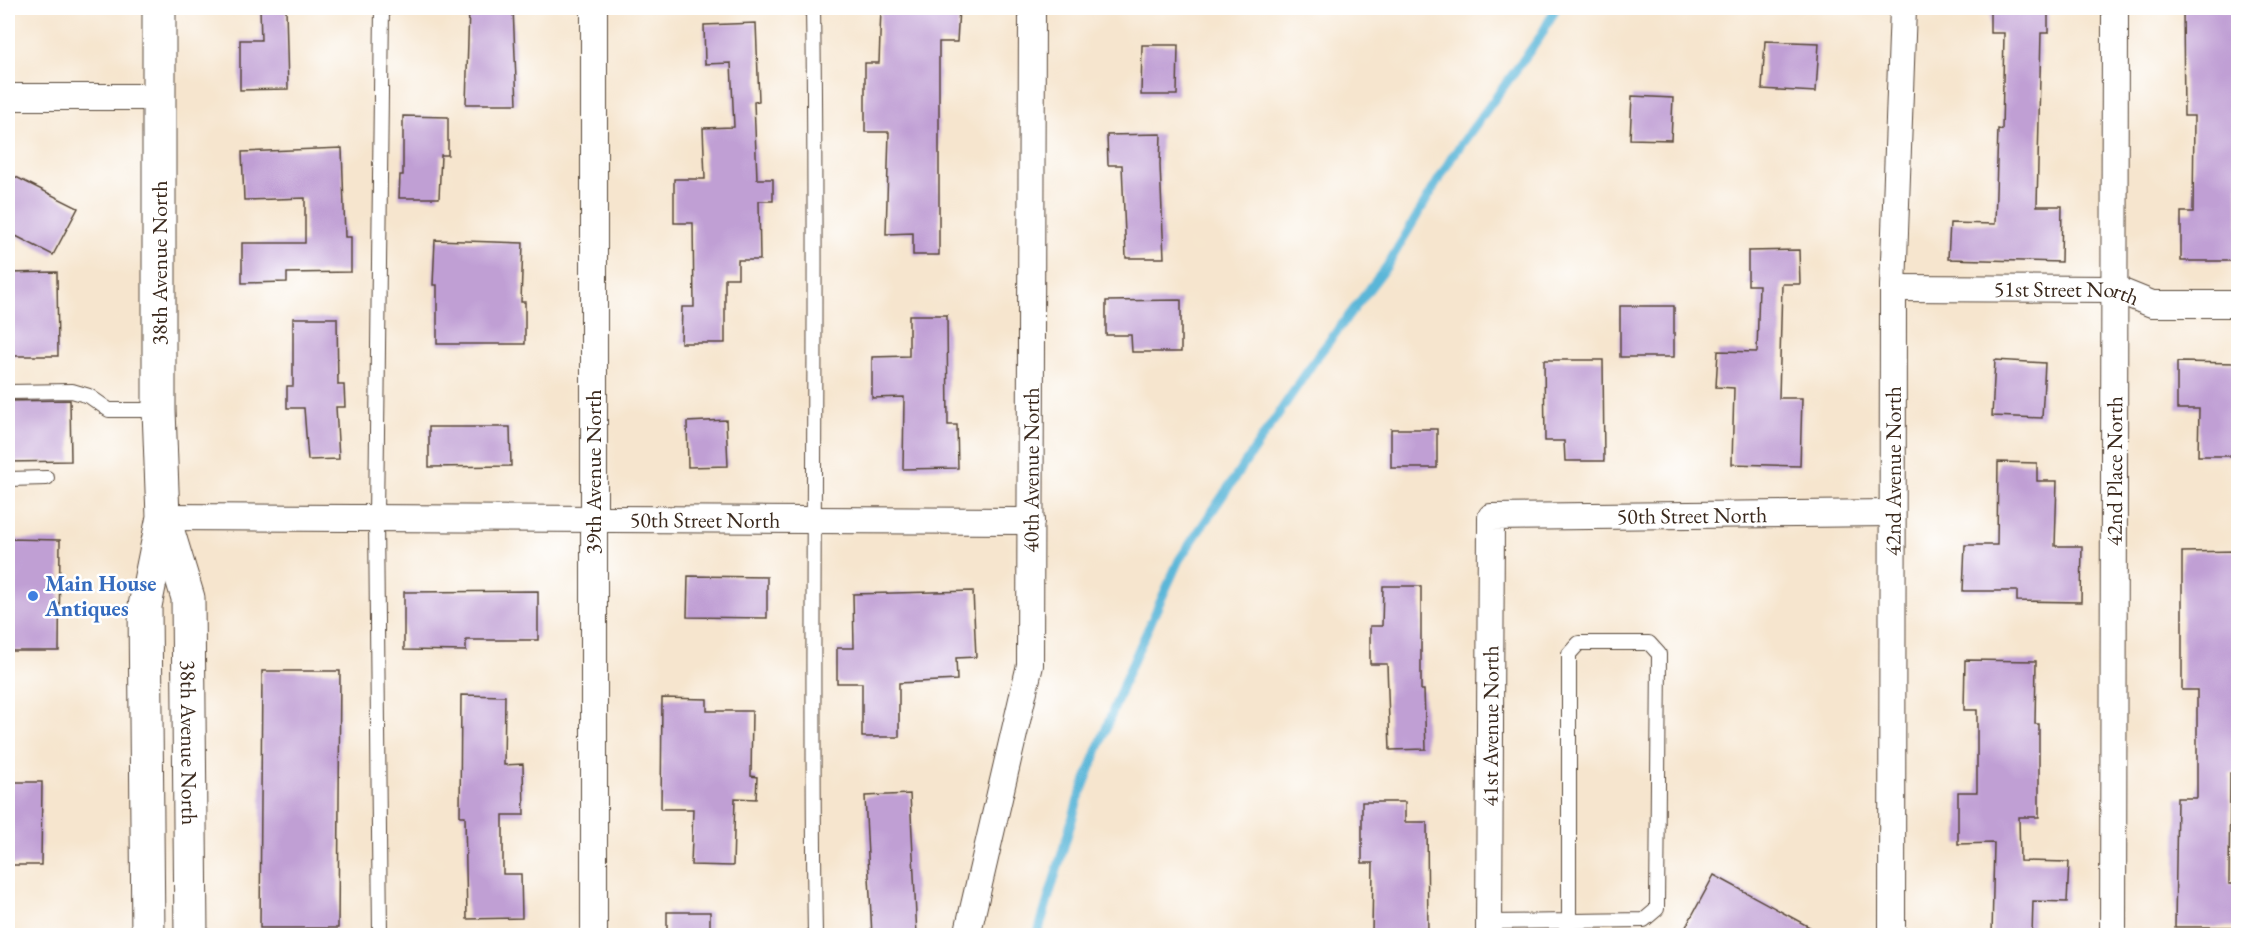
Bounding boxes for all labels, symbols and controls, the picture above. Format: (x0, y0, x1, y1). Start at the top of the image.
street label: 38th Avenue North (145, 180, 174, 346)
street label: 51st Street North (1994, 274, 2144, 312)
street label: 42nd Avenue North (1878, 386, 1907, 556)
street label: 40th Avenue North (1016, 387, 1045, 553)
street label: 39th Avenue North (579, 389, 608, 555)
street label: 42nd Place North (2099, 396, 2129, 546)
street label: 50th Street North (1617, 500, 1767, 530)
street label: 50th Street North (630, 505, 780, 534)
place label: Main House Antiques (44, 569, 156, 623)
marker: Main House Antiques (26, 589, 40, 603)
street label: 41st Avenue North (1475, 645, 1505, 807)
street label: 38th Avenue North (174, 660, 205, 825)

